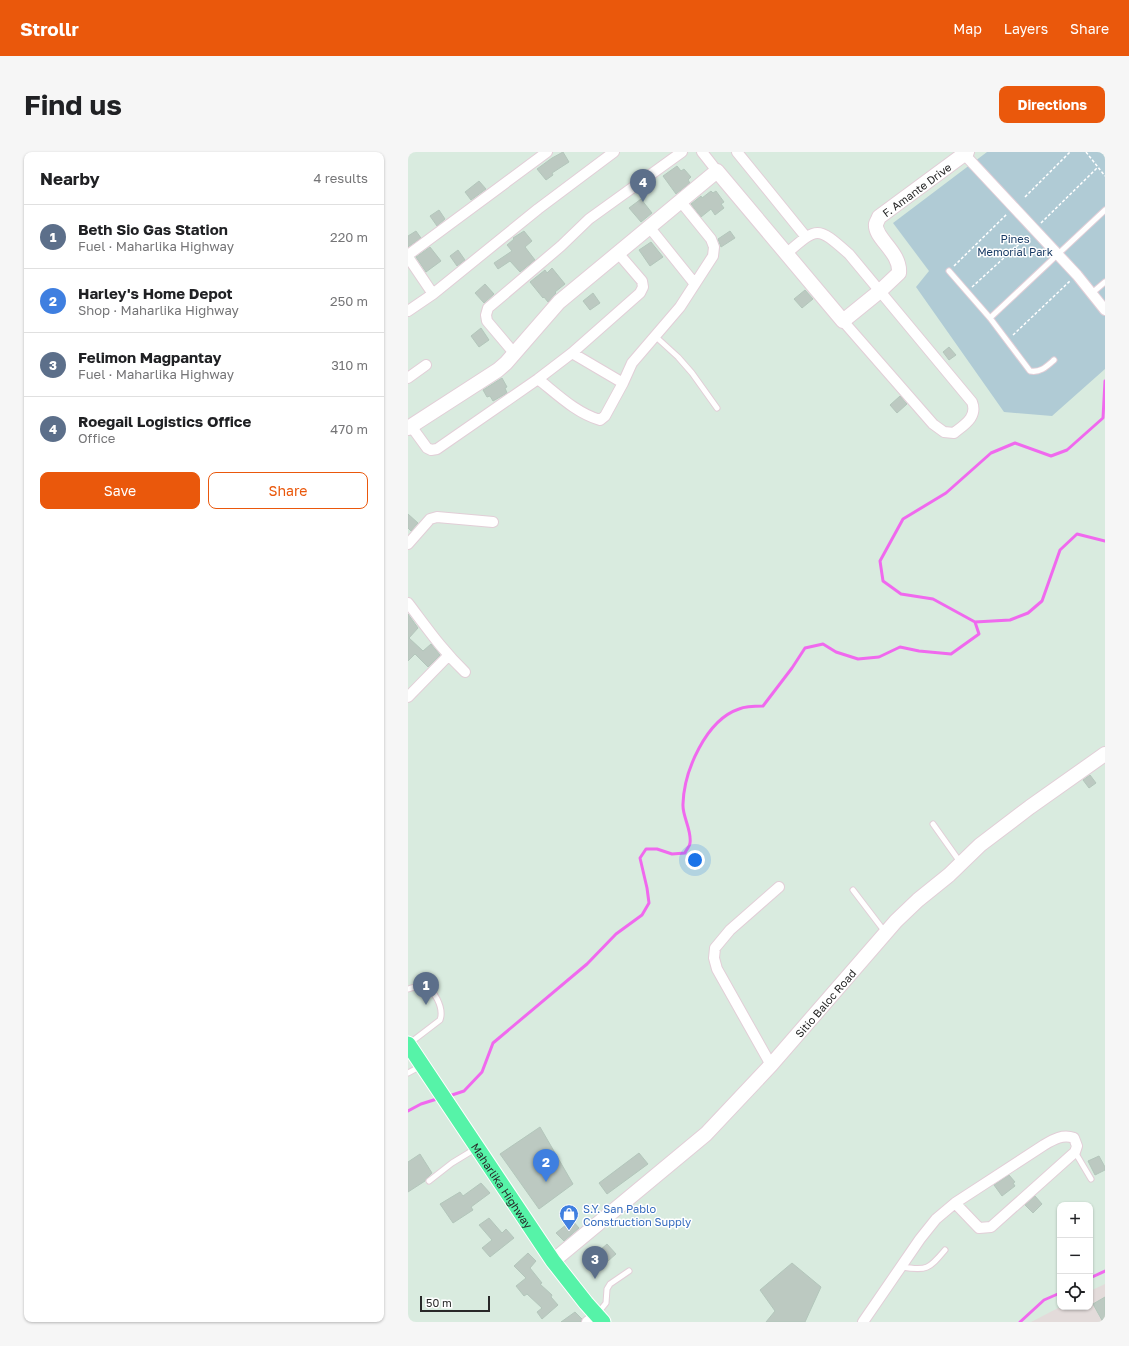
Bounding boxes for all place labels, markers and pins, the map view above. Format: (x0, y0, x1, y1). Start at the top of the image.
pin: 4 (630, 169, 656, 202)
pin: 1 (413, 972, 439, 1005)
pin: 2 (533, 1149, 559, 1182)
place label: S.Y. San Pablo Construction Supply (583, 1202, 691, 1228)
shop icon: S.Y. San Pablo Construction Supply (558, 1203, 580, 1231)
pin: 3 (582, 1246, 608, 1279)

